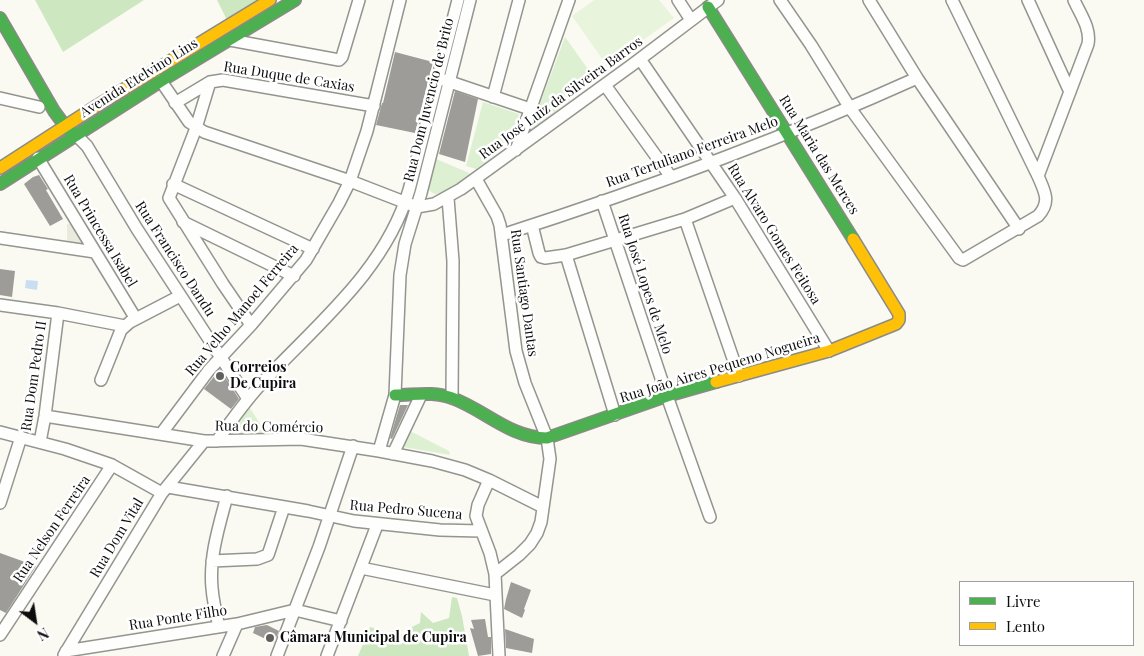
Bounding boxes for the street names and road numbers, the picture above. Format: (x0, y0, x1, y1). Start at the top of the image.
street label: Rua Dom Juvencio de Brito (400, 16, 458, 184)
street label: Rua José Luiz da Silveira Barros (476, 33, 646, 163)
street label: Avenida Etelvino Lins (77, 35, 201, 121)
street label: Rua Duque de Caxias (222, 58, 356, 96)
street label: Rua Maria das Merces (775, 92, 863, 218)
street label: Rua Tertuliano Ferreira Melo (604, 113, 780, 191)
street label: Rua Alvaro Gomes Feitosa (724, 161, 824, 307)
street label: Rua Princessa Isabel (60, 172, 140, 290)
street label: Rua Francisco Dandu (131, 198, 219, 320)
street label: Rua José Lopes de Melo (614, 212, 676, 356)
street label: Rua Santiago Dantas (507, 228, 541, 358)
street label: Rua Velho Manoel Ferreira (182, 241, 302, 379)
street label: Rua Dom Pedro II (18, 320, 50, 432)
street label: Rua João Aires Pequeno Nogueira (618, 329, 822, 407)
street label: Rua do Comércio (215, 418, 323, 436)
street label: Rua Nelson Ferreira (10, 472, 94, 586)
street label: Rua Dom Vital (87, 495, 147, 581)
street label: Rua Pedro Sucena (349, 497, 463, 523)
street label: Rua Ponte Filho (128, 602, 228, 634)

